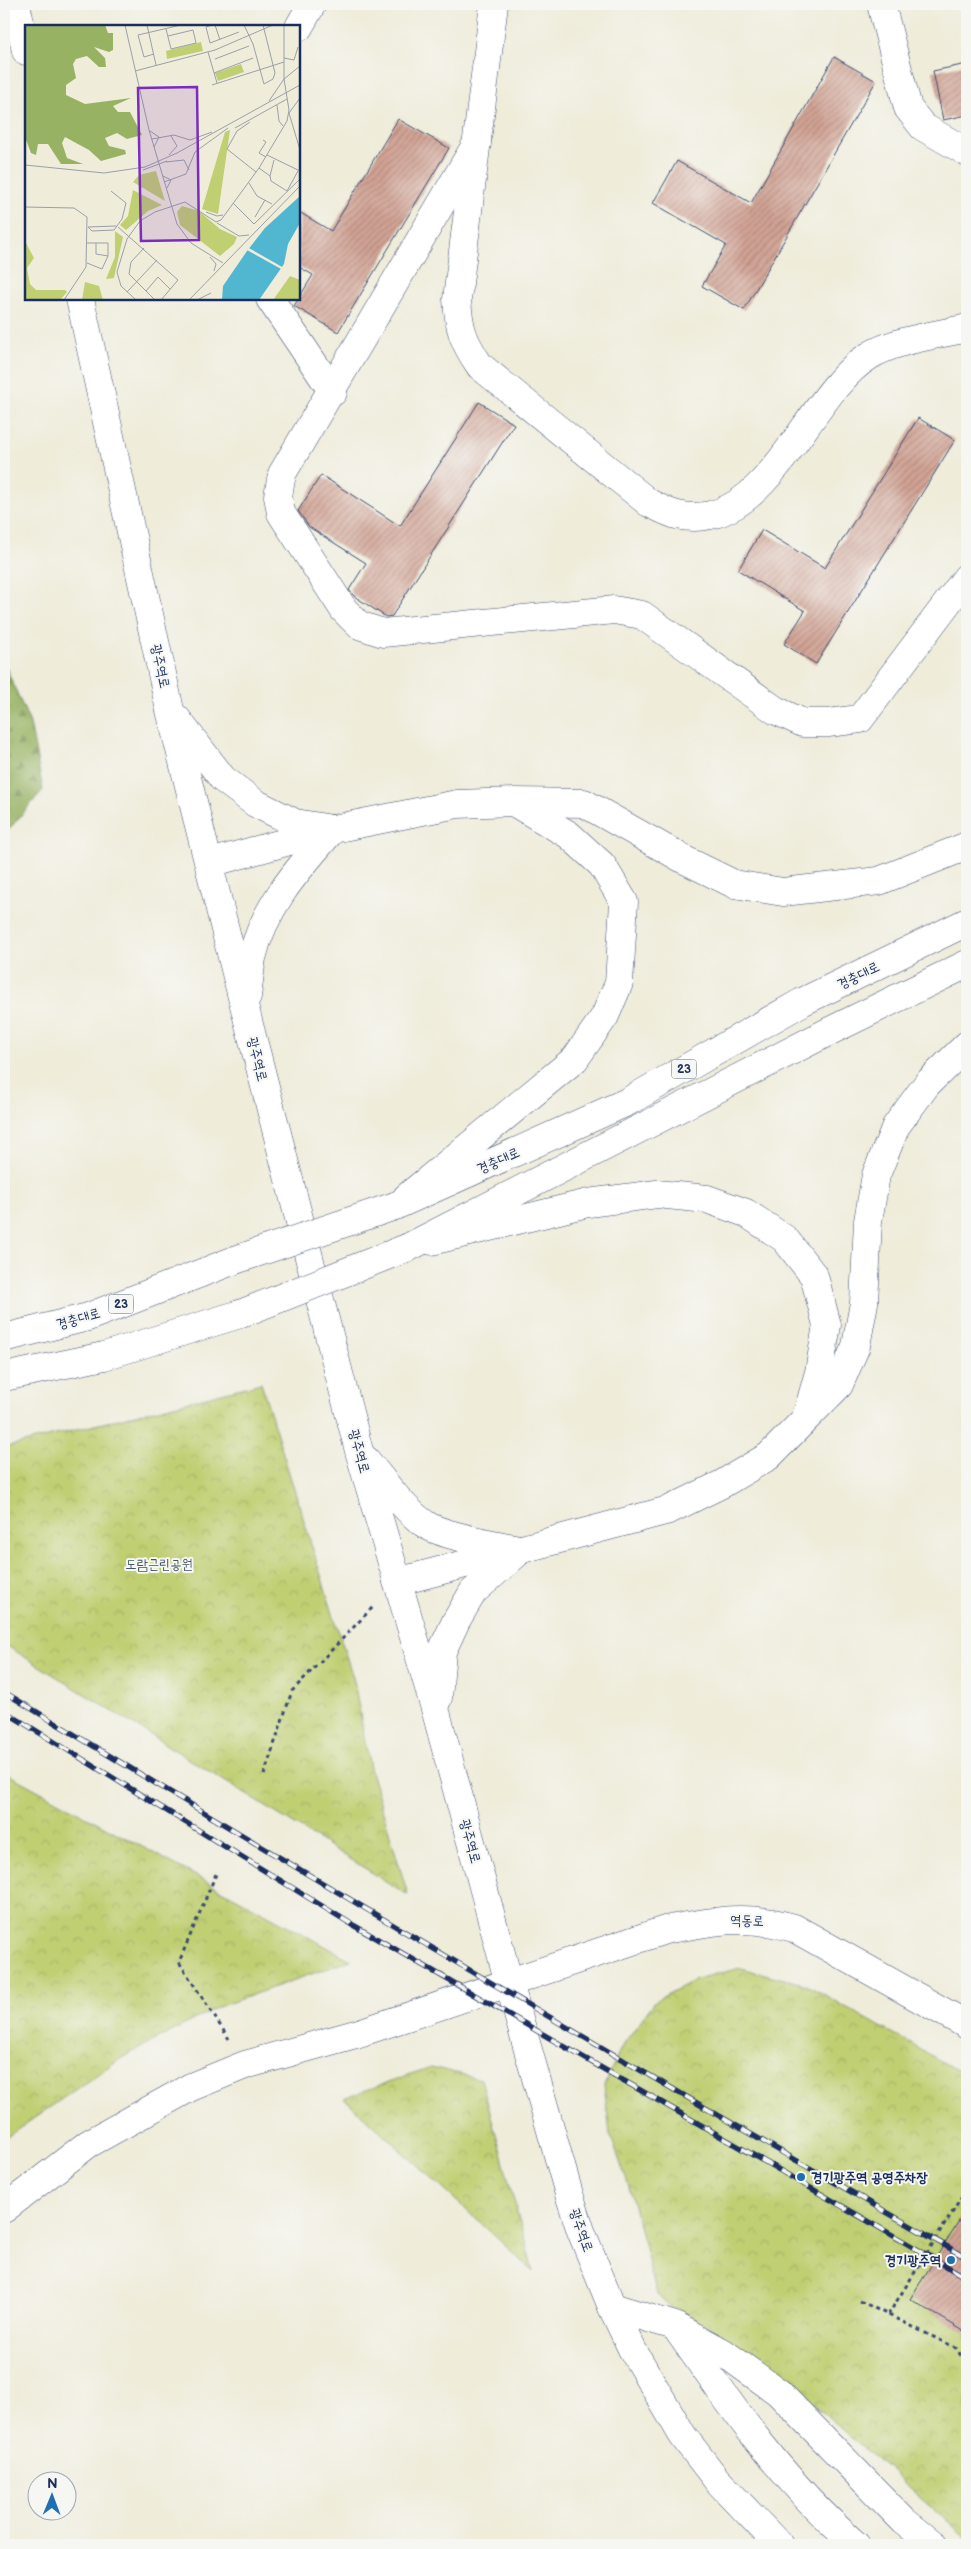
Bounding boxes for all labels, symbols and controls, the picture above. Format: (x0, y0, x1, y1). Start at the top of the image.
inset map (25, 25, 300, 300)
street label: 광주역로 (148, 642, 174, 690)
street label: 경충대로 (834, 958, 882, 993)
street label: 광주역로 (244, 1035, 271, 1083)
road number: 23 (672, 1060, 696, 1078)
street label: 경충대로 (474, 1144, 522, 1177)
road number: 23 (108, 1295, 134, 1314)
street label: 경충대로 (54, 1304, 102, 1333)
street label: 광주역로 (345, 1427, 374, 1475)
park label: 도람근린공원 (125, 1556, 193, 1573)
street label: 광주역로 (456, 1817, 485, 1865)
street label: 역동로 (730, 1911, 764, 1930)
place label: 경기광주역 공영주차장 (811, 2169, 928, 2186)
marker: 경기광주역 공영주차장 (795, 2171, 807, 2183)
street label: 광주역로 (566, 2206, 597, 2254)
place label: 경기광주역 (885, 2252, 941, 2269)
marker: 경기광주역 (945, 2254, 957, 2266)
north arrow (28, 2472, 78, 2522)
text: N (47, 2475, 58, 2492)

